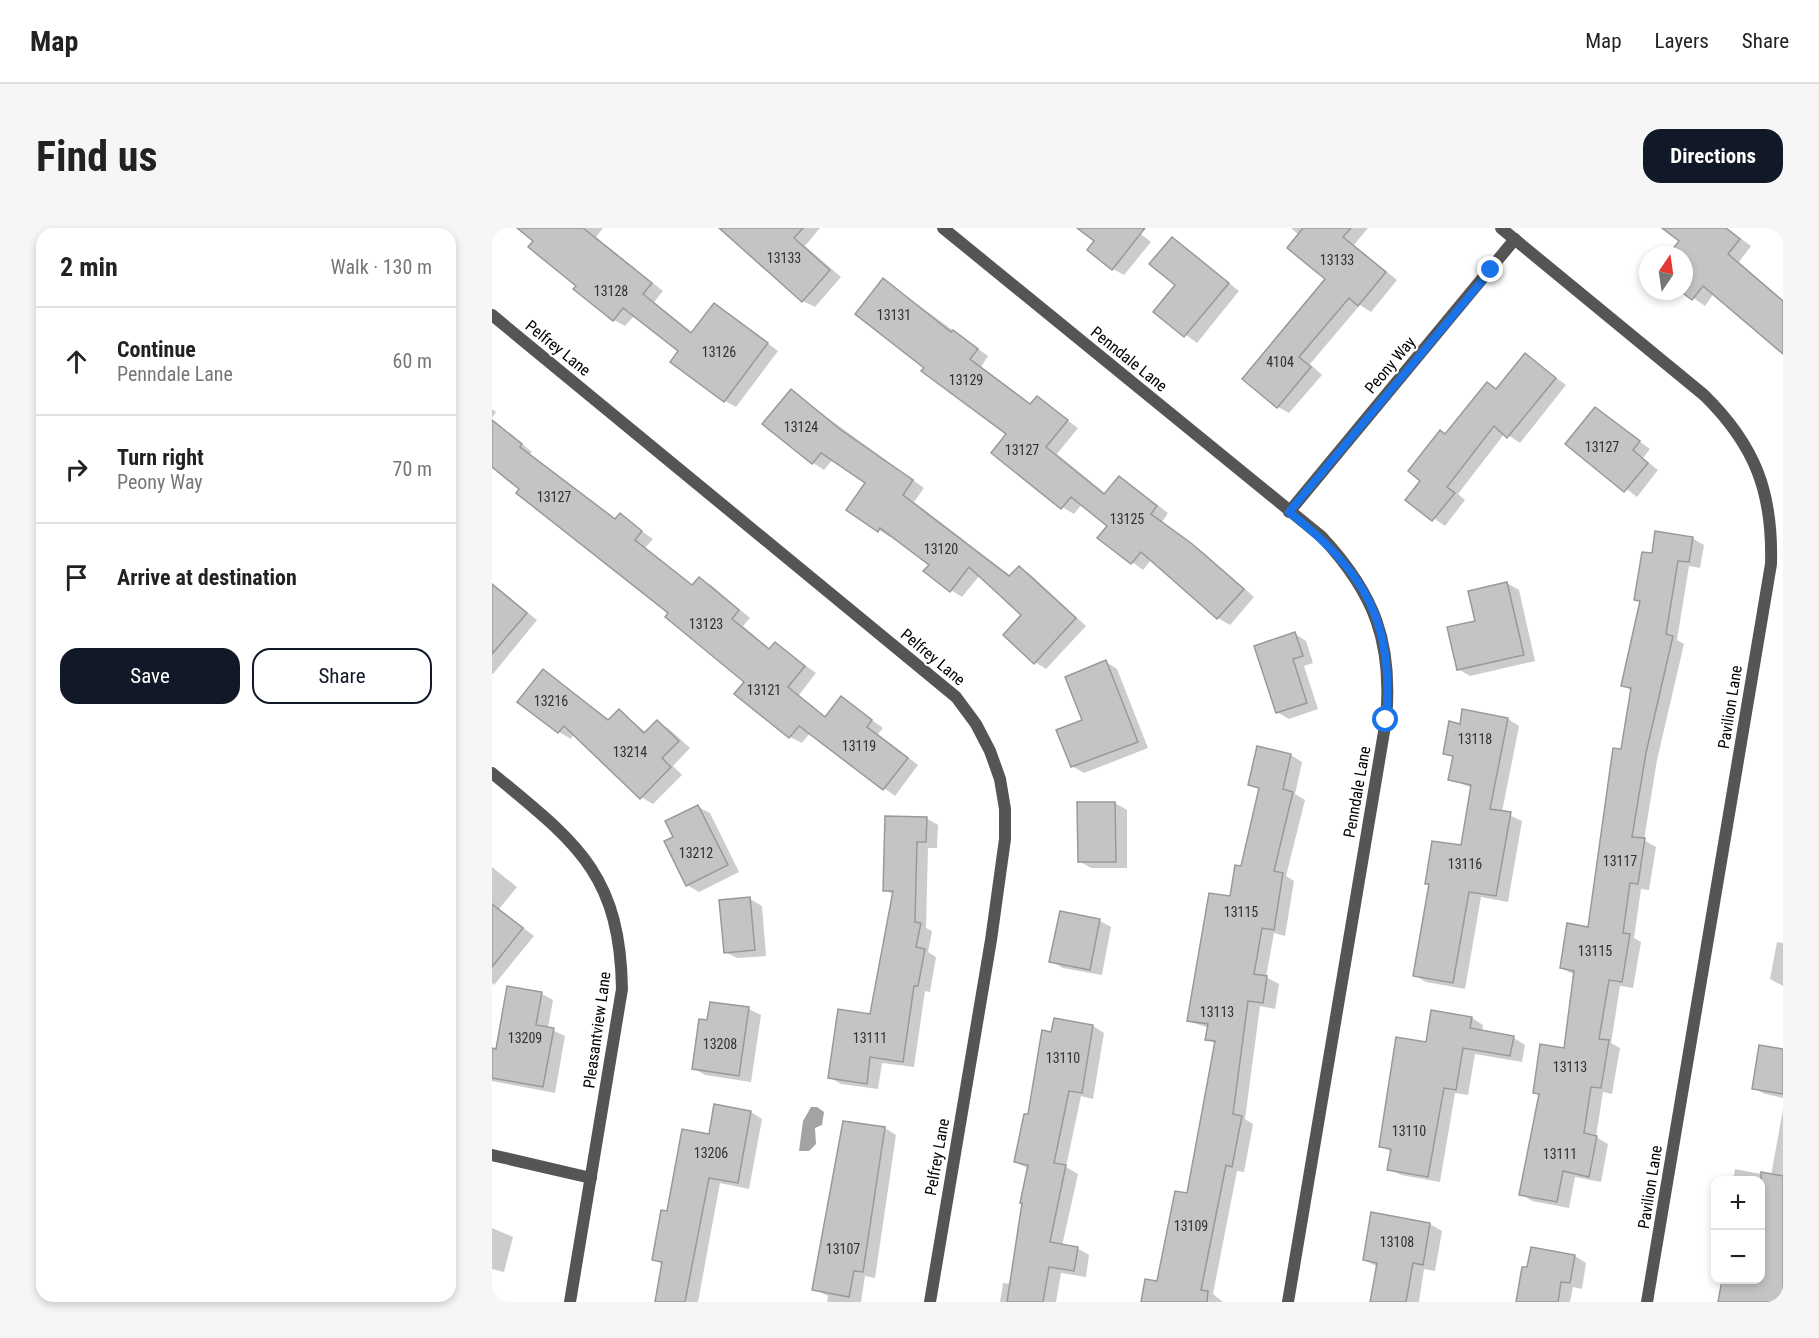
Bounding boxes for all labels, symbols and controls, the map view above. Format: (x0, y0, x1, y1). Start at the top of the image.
text: Map (30, 25, 78, 58)
text: Map (1585, 29, 1622, 53)
text: Layers (1655, 29, 1709, 53)
text: Share (1742, 29, 1789, 53)
button: Directions (1643, 129, 1783, 183)
text: Find us (36, 132, 157, 181)
north arrow (1639, 246, 1693, 300)
house number: 13133 (767, 250, 801, 266)
text: 2 min (60, 252, 118, 282)
house number: 13133 (1320, 252, 1354, 268)
text: Walk · 130 m (331, 255, 432, 279)
route end (1477, 256, 1503, 282)
house number: 13128 (594, 283, 628, 299)
house number: 13131 (877, 307, 911, 323)
street label: Pelfrey Lane (522, 316, 594, 380)
street label: Penndale Lane (1087, 322, 1171, 396)
street label: Peony Way (1361, 332, 1420, 397)
text: Continue (117, 337, 196, 362)
house number: 13126 (702, 344, 736, 360)
icon: ahead (60, 345, 93, 378)
text: 60 m (393, 349, 432, 373)
house number: 4104 (1266, 354, 1294, 370)
text: Penndale Lane (117, 362, 233, 386)
house number: 13129 (949, 372, 983, 388)
house number: 13124 (784, 419, 818, 435)
house number: 13127 (1585, 439, 1619, 455)
house number: 13127 (1005, 442, 1039, 458)
text: Turn right (117, 445, 204, 470)
icon: right (60, 453, 93, 486)
text: 70 m (393, 457, 432, 481)
text: Peony Way (117, 470, 203, 494)
house number: 13127 (537, 489, 571, 505)
house number: 13125 (1110, 511, 1144, 527)
house number: 13120 (924, 541, 958, 557)
icon: arrive (60, 561, 93, 594)
text: Arrive at destination (117, 565, 297, 590)
house number: 13123 (689, 616, 723, 632)
street label: Pelfrey Lane (897, 625, 969, 689)
button: Save (60, 648, 240, 704)
button: Share (252, 648, 432, 704)
street label: Pavilion Lane (1714, 664, 1746, 750)
house number: 13121 (747, 682, 781, 698)
house number: 13216 (534, 693, 568, 709)
route start (1372, 706, 1398, 732)
house number: 13118 (1458, 731, 1492, 747)
house number: 13119 (842, 738, 876, 754)
house number: 13214 (613, 744, 647, 760)
street label: Penndale Lane (1340, 745, 1374, 839)
house number: 13212 (679, 845, 713, 861)
house number: 13117 (1603, 853, 1637, 869)
house number: 13116 (1448, 856, 1482, 872)
house number: 13115 (1224, 904, 1258, 920)
house number: 13115 (1578, 943, 1612, 959)
street label: Pleasantview Lane (579, 970, 615, 1090)
house number: 13113 (1200, 1004, 1234, 1020)
house number: 13209 (508, 1030, 542, 1046)
house number: 13111 (853, 1030, 887, 1046)
house number: 13208 (703, 1036, 737, 1052)
house number: 13110 (1046, 1050, 1080, 1066)
house number: 13113 (1553, 1059, 1587, 1075)
street label: Pelfrey Lane (921, 1117, 953, 1197)
house number: 13110 (1392, 1123, 1426, 1139)
street label: Pavilion Lane (1634, 1144, 1666, 1230)
house number: 13206 (694, 1145, 728, 1161)
house number: 13111 (1543, 1146, 1577, 1162)
map controls (1711, 1176, 1765, 1284)
button: + (1711, 1176, 1765, 1230)
house number: 13109 (1174, 1218, 1208, 1234)
button: − (1711, 1230, 1765, 1284)
house number: 13108 (1380, 1234, 1414, 1250)
house number: 13107 (826, 1241, 860, 1257)

